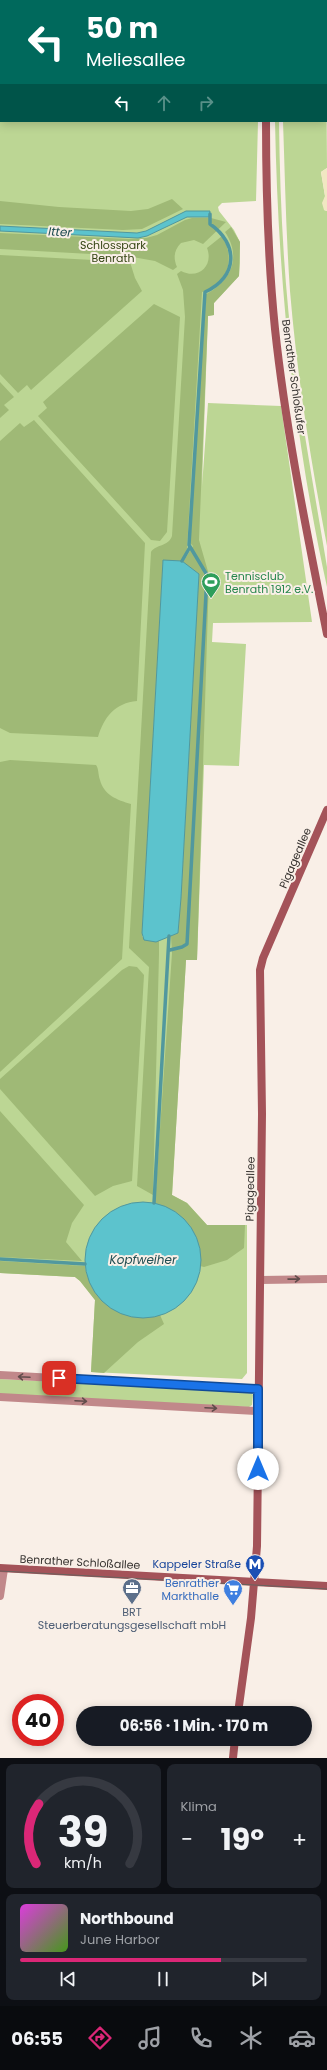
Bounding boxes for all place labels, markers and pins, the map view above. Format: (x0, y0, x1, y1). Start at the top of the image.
place label: Tennisclub Benrath 1912 e.V. (225, 568, 313, 597)
sports icon: Tennisclub Benrath 1912 e.V. (200, 571, 222, 599)
pin (42, 1361, 76, 1395)
metro station icon: Kappeler Straße (244, 1553, 266, 1581)
place label: Kappeler Straße (152, 1556, 241, 1572)
place label: Benrather Markthalle (162, 1575, 219, 1604)
office icon: BRT Steuerberatungsgesellschaft mbH (121, 1577, 143, 1605)
supermarket icon: Benrather Markthalle (222, 1578, 244, 1606)
place label: BRT Steuerberatungsgesellschaft mbH (38, 1604, 226, 1633)

